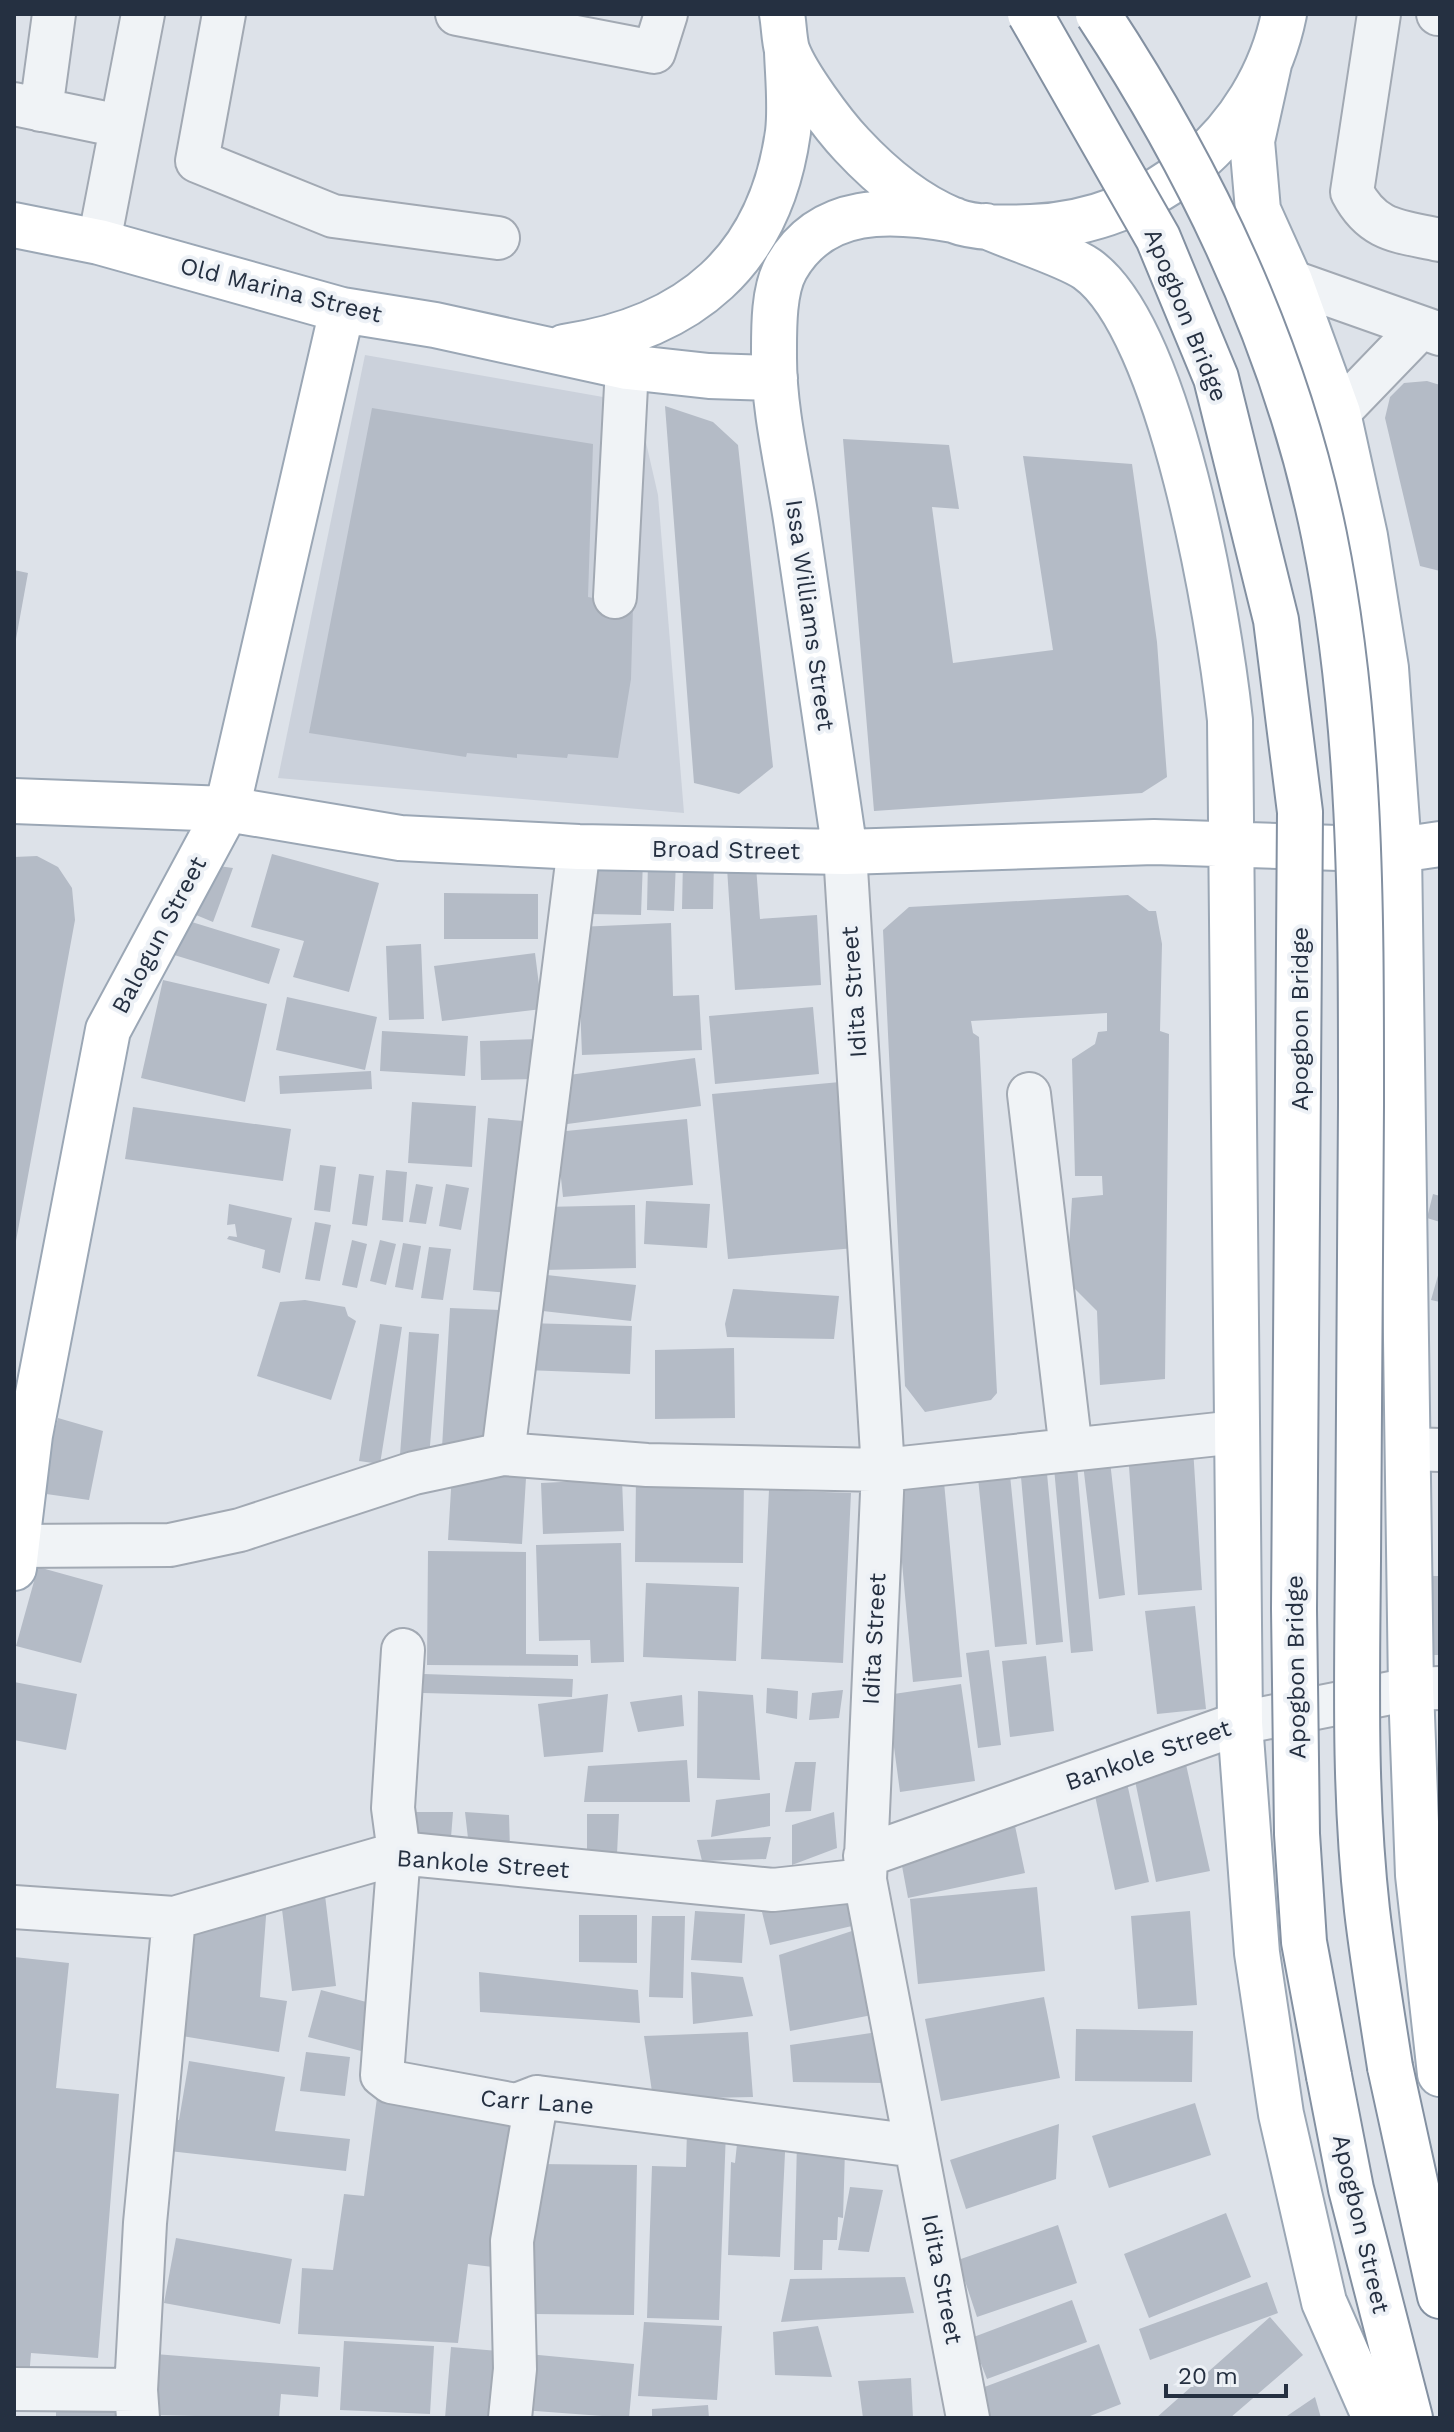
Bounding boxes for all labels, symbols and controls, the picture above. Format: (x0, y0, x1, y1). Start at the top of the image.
street label: Apogbon Bridge (1139, 224, 1233, 406)
street label: Old Marina Street (177, 251, 385, 329)
street label: Issa Williams Street (780, 498, 840, 732)
street label: Broad Street (651, 835, 801, 865)
street label: Balogun Street (106, 852, 212, 1018)
street label: Idita Street (835, 925, 873, 1059)
street label: Apogbon Bridge (1286, 927, 1314, 1111)
street label: Idita Street (857, 1572, 891, 1706)
street label: Apogbon Bridge (1280, 1575, 1312, 1759)
street label: Bankole Street (1062, 1714, 1234, 1796)
street label: Bankole Street (396, 1844, 570, 1884)
street label: Carr Lane (479, 2084, 595, 2120)
street label: Apogbon Street (1327, 2132, 1395, 2316)
street label: Idita Street (916, 2212, 968, 2346)
scale bar (1166, 2348, 1286, 2398)
text: 20 m (1178, 2362, 1238, 2390)

